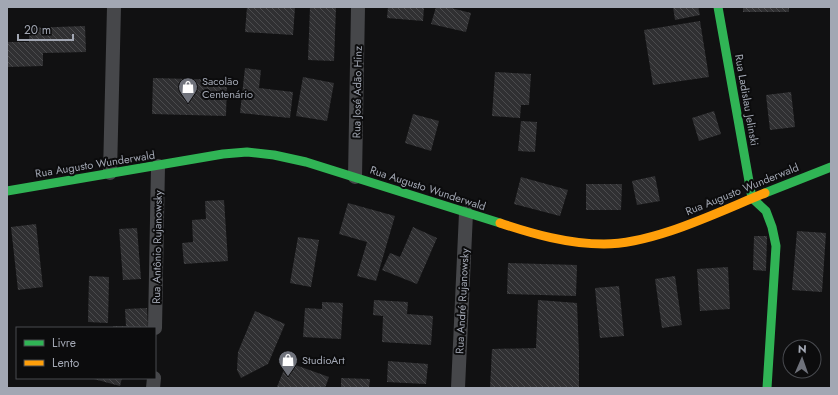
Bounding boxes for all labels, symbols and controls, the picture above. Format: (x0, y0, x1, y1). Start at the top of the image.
scale bar (18, 16, 73, 42)
text: 20 m (24, 21, 51, 39)
street label: Rua José Adão Hinz (348, 46, 366, 138)
street label: Rua Ladislau Jelinski (731, 53, 763, 147)
place label: Sacolão Centenário (202, 73, 253, 102)
shop icon: Sacolão Centenário (177, 76, 199, 104)
street label: Rua Augusto Wunderwald (34, 147, 156, 181)
street label: Rua Augusto Wunderwald (683, 159, 801, 219)
street label: Rua Augusto Wunderwald (368, 162, 488, 214)
street label: Rua Antônio Rujanowsky (148, 190, 166, 304)
street label: Rua André Rujanowsky (451, 248, 473, 354)
legend (16, 327, 156, 379)
text: Livre (52, 334, 76, 352)
north arrow (782, 339, 822, 379)
text: N (798, 341, 807, 357)
shop icon: StudioArt (277, 349, 299, 377)
place label: StudioArt (302, 352, 345, 368)
text: Lento (52, 354, 80, 372)

